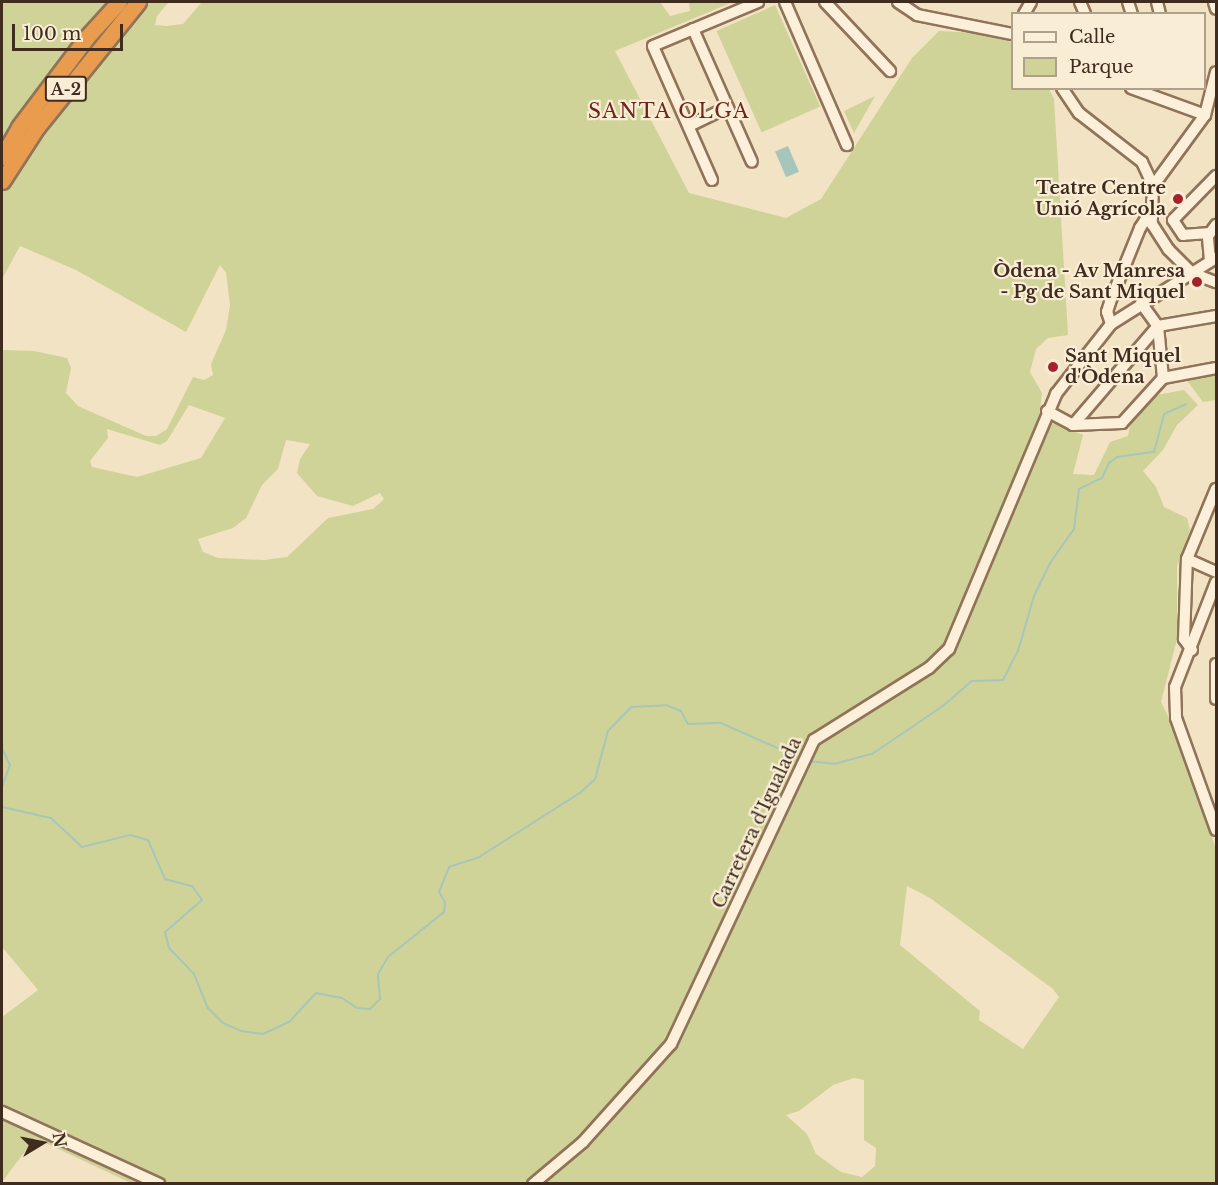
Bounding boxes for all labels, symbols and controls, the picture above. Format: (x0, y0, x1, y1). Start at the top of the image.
scale bar (15, 12, 126, 50)
legend (1011, 12, 1206, 90)
text: 100 m (23, 23, 81, 45)
text: Calle (1069, 26, 1115, 48)
text: Parque (1069, 56, 1134, 78)
road number: A-2 (44, 76, 88, 102)
district label: SANTA OLGA (588, 99, 750, 123)
place label: Teatre Centre Unió Agrícola (1035, 178, 1166, 220)
marker: Teatre Centre Unió Agrícola (1171, 192, 1185, 206)
place label: Òdena - Av Manresa - Pg de Sant Miquel (992, 261, 1185, 304)
marker: Òdena - Av Manresa - Pg de Sant Miquel (1190, 275, 1204, 289)
place label: Sant Miquel d'Òdena (1065, 346, 1181, 388)
marker: Sant Miquel d'Òdena (1046, 360, 1060, 374)
street label: Carretera d'Igualada (708, 734, 806, 912)
north arrow (12, 1113, 72, 1173)
text: N (49, 1131, 71, 1149)

